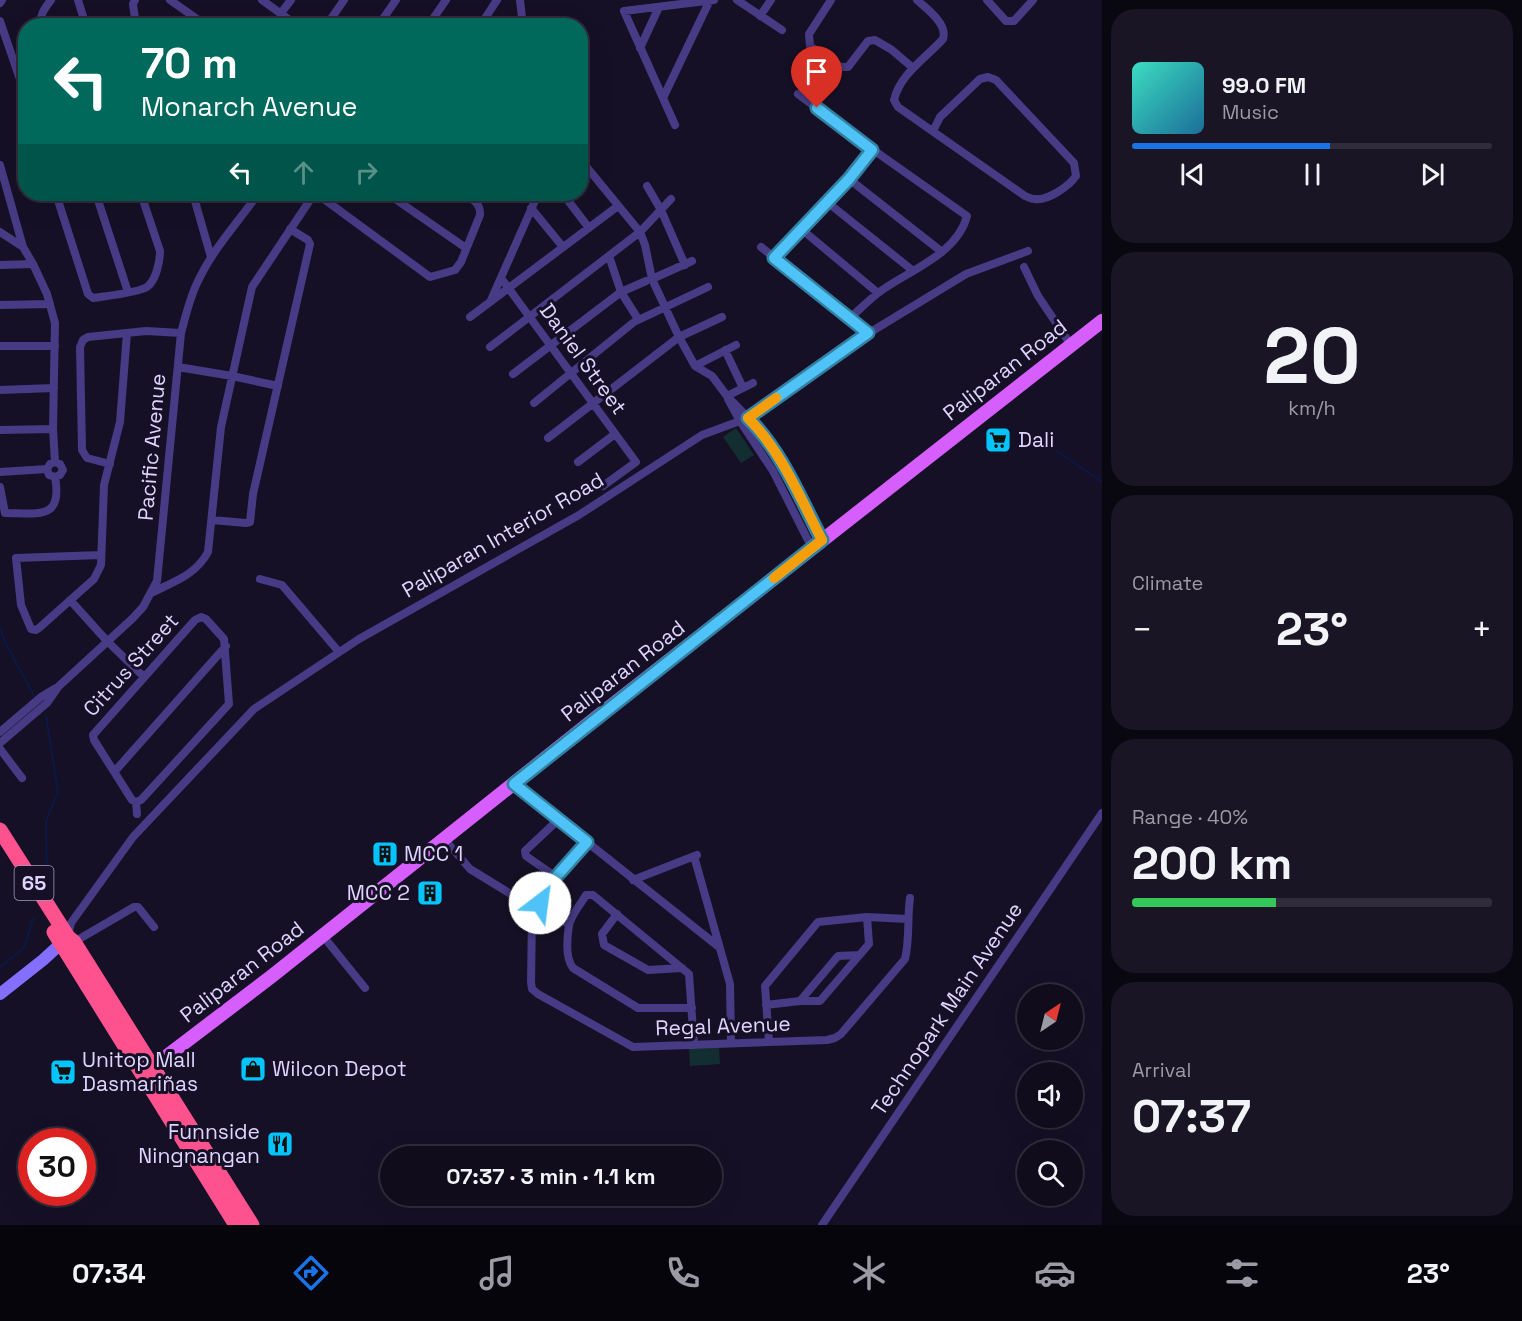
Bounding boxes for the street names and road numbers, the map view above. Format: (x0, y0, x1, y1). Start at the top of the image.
street label: Daniel Street (534, 298, 633, 420)
street label: Paliparan Road (937, 313, 1072, 426)
street label: Pacific Avenue (132, 372, 171, 522)
street label: Paliparan Interior Road (397, 466, 608, 603)
street label: Citrus Street (77, 607, 184, 722)
street label: Paliparan Road (555, 614, 690, 727)
road number: 65 (15, 866, 54, 900)
street label: Technopark Main Avenue (865, 897, 1028, 1121)
street label: Paliparan Road (174, 915, 309, 1028)
street label: Regal Avenue (655, 1010, 791, 1041)

